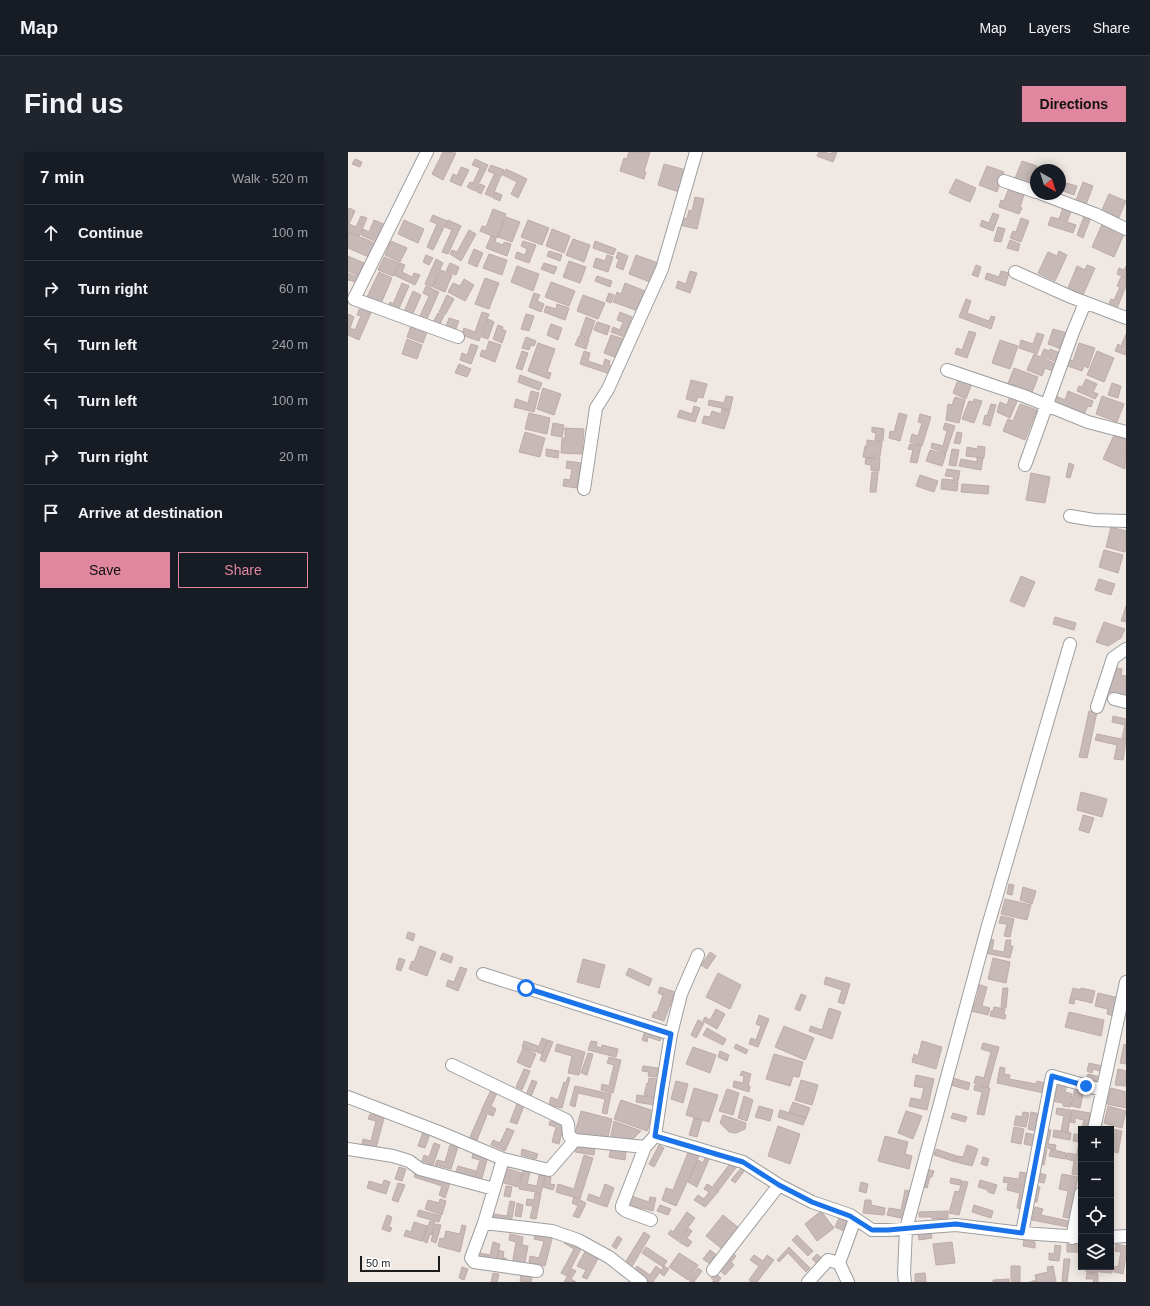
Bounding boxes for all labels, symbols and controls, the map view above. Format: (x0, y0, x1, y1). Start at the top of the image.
text: Map (20, 17, 58, 38)
text: Map (979, 20, 1007, 36)
text: Layers (1029, 20, 1071, 36)
text: Share (1093, 20, 1130, 36)
button: Directions (1022, 86, 1126, 122)
text: Find us (24, 88, 124, 119)
north arrow (1030, 164, 1066, 200)
text: 7 min (40, 168, 84, 187)
text: Walk · 520 m (232, 171, 308, 186)
icon: ahead (40, 222, 62, 244)
text: Continue (78, 224, 143, 241)
text: 100 m (272, 225, 308, 240)
icon: right (40, 278, 62, 300)
text: Turn right (78, 280, 148, 297)
text: 60 m (279, 281, 308, 296)
icon: left (40, 334, 62, 356)
text: Turn left (78, 336, 137, 353)
text: 240 m (272, 337, 308, 352)
icon: left (40, 390, 62, 412)
text: Turn left (78, 392, 137, 409)
text: 100 m (272, 393, 308, 408)
icon: right (40, 446, 62, 468)
text: Turn right (78, 448, 148, 465)
text: 20 m (279, 449, 308, 464)
icon: arrive (40, 502, 62, 524)
text: Arrive at destination (78, 504, 223, 521)
button: Save (40, 552, 170, 588)
button: Share (178, 552, 308, 588)
route start (517, 979, 535, 997)
route end (1077, 1077, 1095, 1095)
map controls (1078, 1126, 1114, 1270)
button: + (1078, 1126, 1114, 1162)
button: − (1078, 1162, 1114, 1198)
button: locate (1078, 1198, 1114, 1234)
button: layers (1078, 1234, 1114, 1270)
scale bar (360, 1254, 440, 1273)
text: 50 m (366, 1257, 390, 1269)

